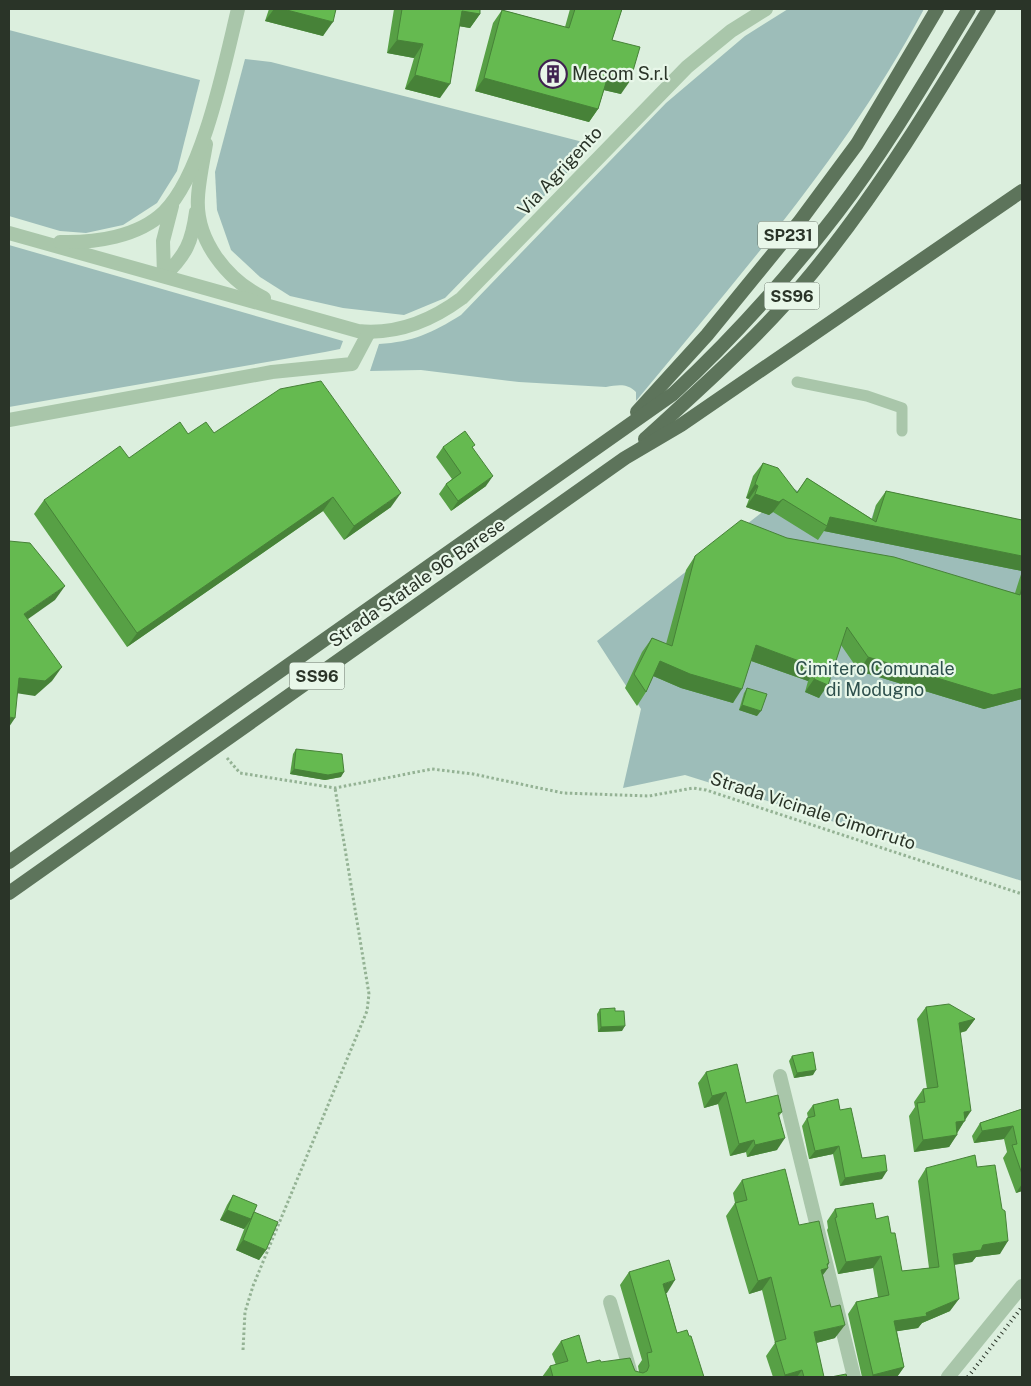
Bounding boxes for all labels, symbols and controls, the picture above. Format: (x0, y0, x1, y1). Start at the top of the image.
building icon: Mecom S.r.l (538, 59, 568, 89)
place label: Mecom S.r.l (572, 63, 669, 84)
street label: Via Agrigento (513, 122, 606, 220)
road number: SP231 (758, 222, 818, 248)
road number: SS96 (764, 282, 820, 310)
street label: Strada Statale 96 Barese (325, 514, 509, 651)
park label: Cimitero Comunale di Modugno (795, 658, 955, 700)
road number: SS96 (290, 662, 344, 689)
street label: Strada Vicinale Cimorruto (708, 767, 919, 854)

